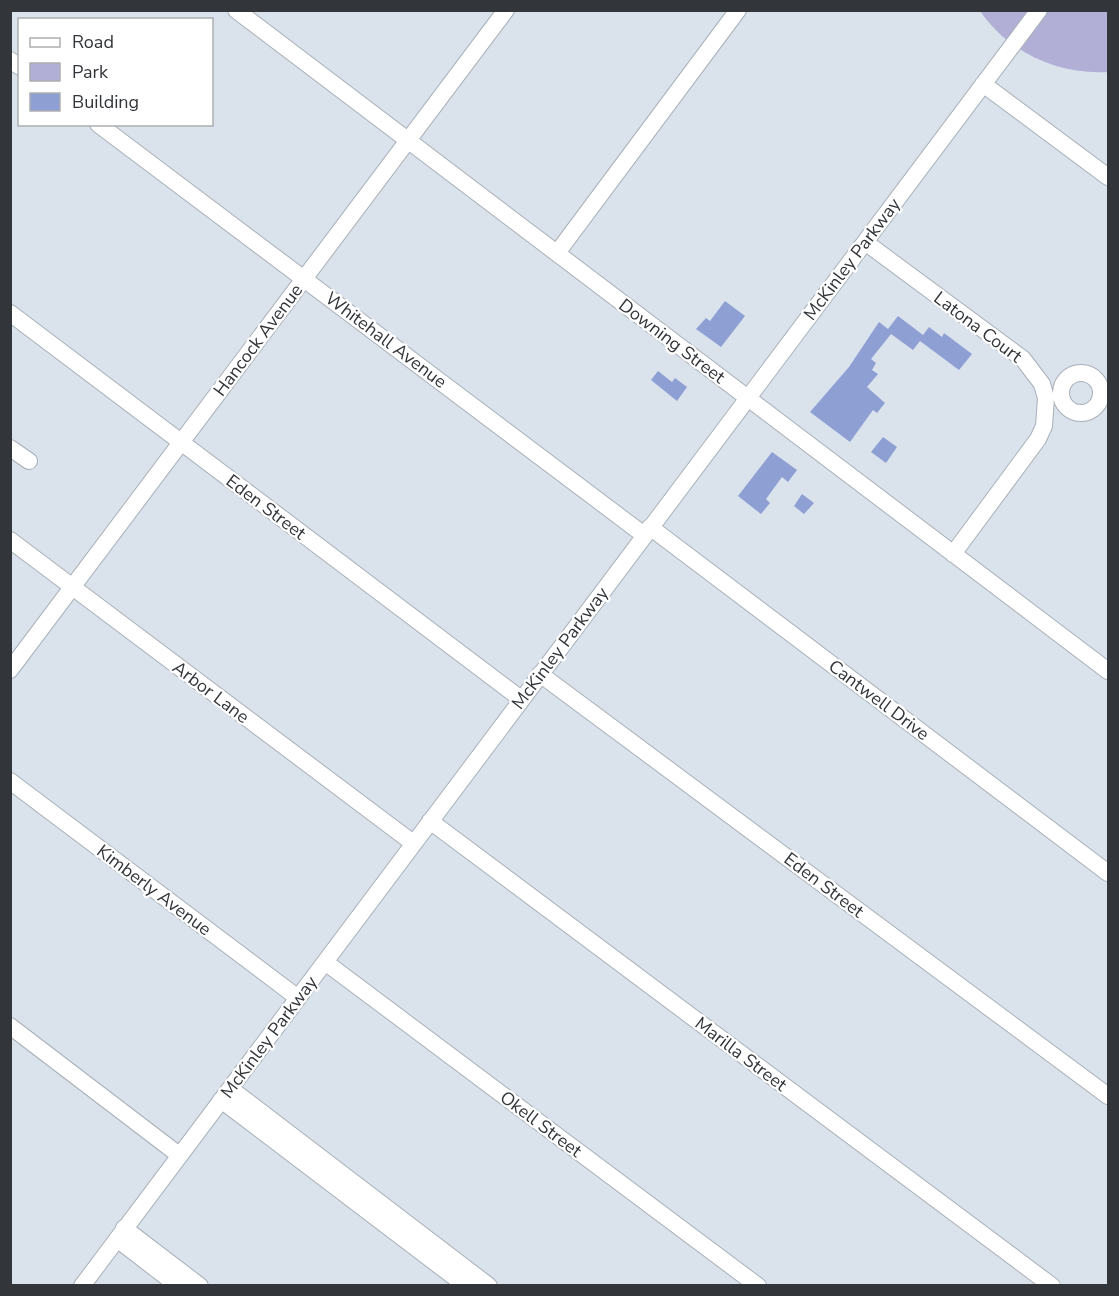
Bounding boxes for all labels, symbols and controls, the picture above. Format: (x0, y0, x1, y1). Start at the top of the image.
legend (18, 18, 213, 126)
text: Road (72, 30, 114, 54)
text: Park (72, 60, 109, 84)
text: Building (72, 90, 139, 114)
street label: McKinley Parkway (798, 192, 906, 325)
street label: Hancock Avenue (208, 279, 308, 401)
street label: Whitehall Avenue (320, 286, 452, 394)
street label: Latona Court (929, 286, 1028, 369)
street label: Downing Street (614, 293, 731, 389)
street label: Eden Street (221, 469, 311, 545)
street label: McKinley Parkway (506, 581, 614, 714)
street label: Cantwell Drive (824, 654, 934, 746)
street label: Arbor Lane (168, 655, 254, 729)
street label: Kimberly Avenue (92, 839, 216, 941)
street label: Eden Street (779, 847, 869, 923)
street label: McKinley Parkway (215, 970, 323, 1103)
street label: Marilla Street (690, 1011, 792, 1097)
street label: Okell Street (495, 1085, 587, 1163)

